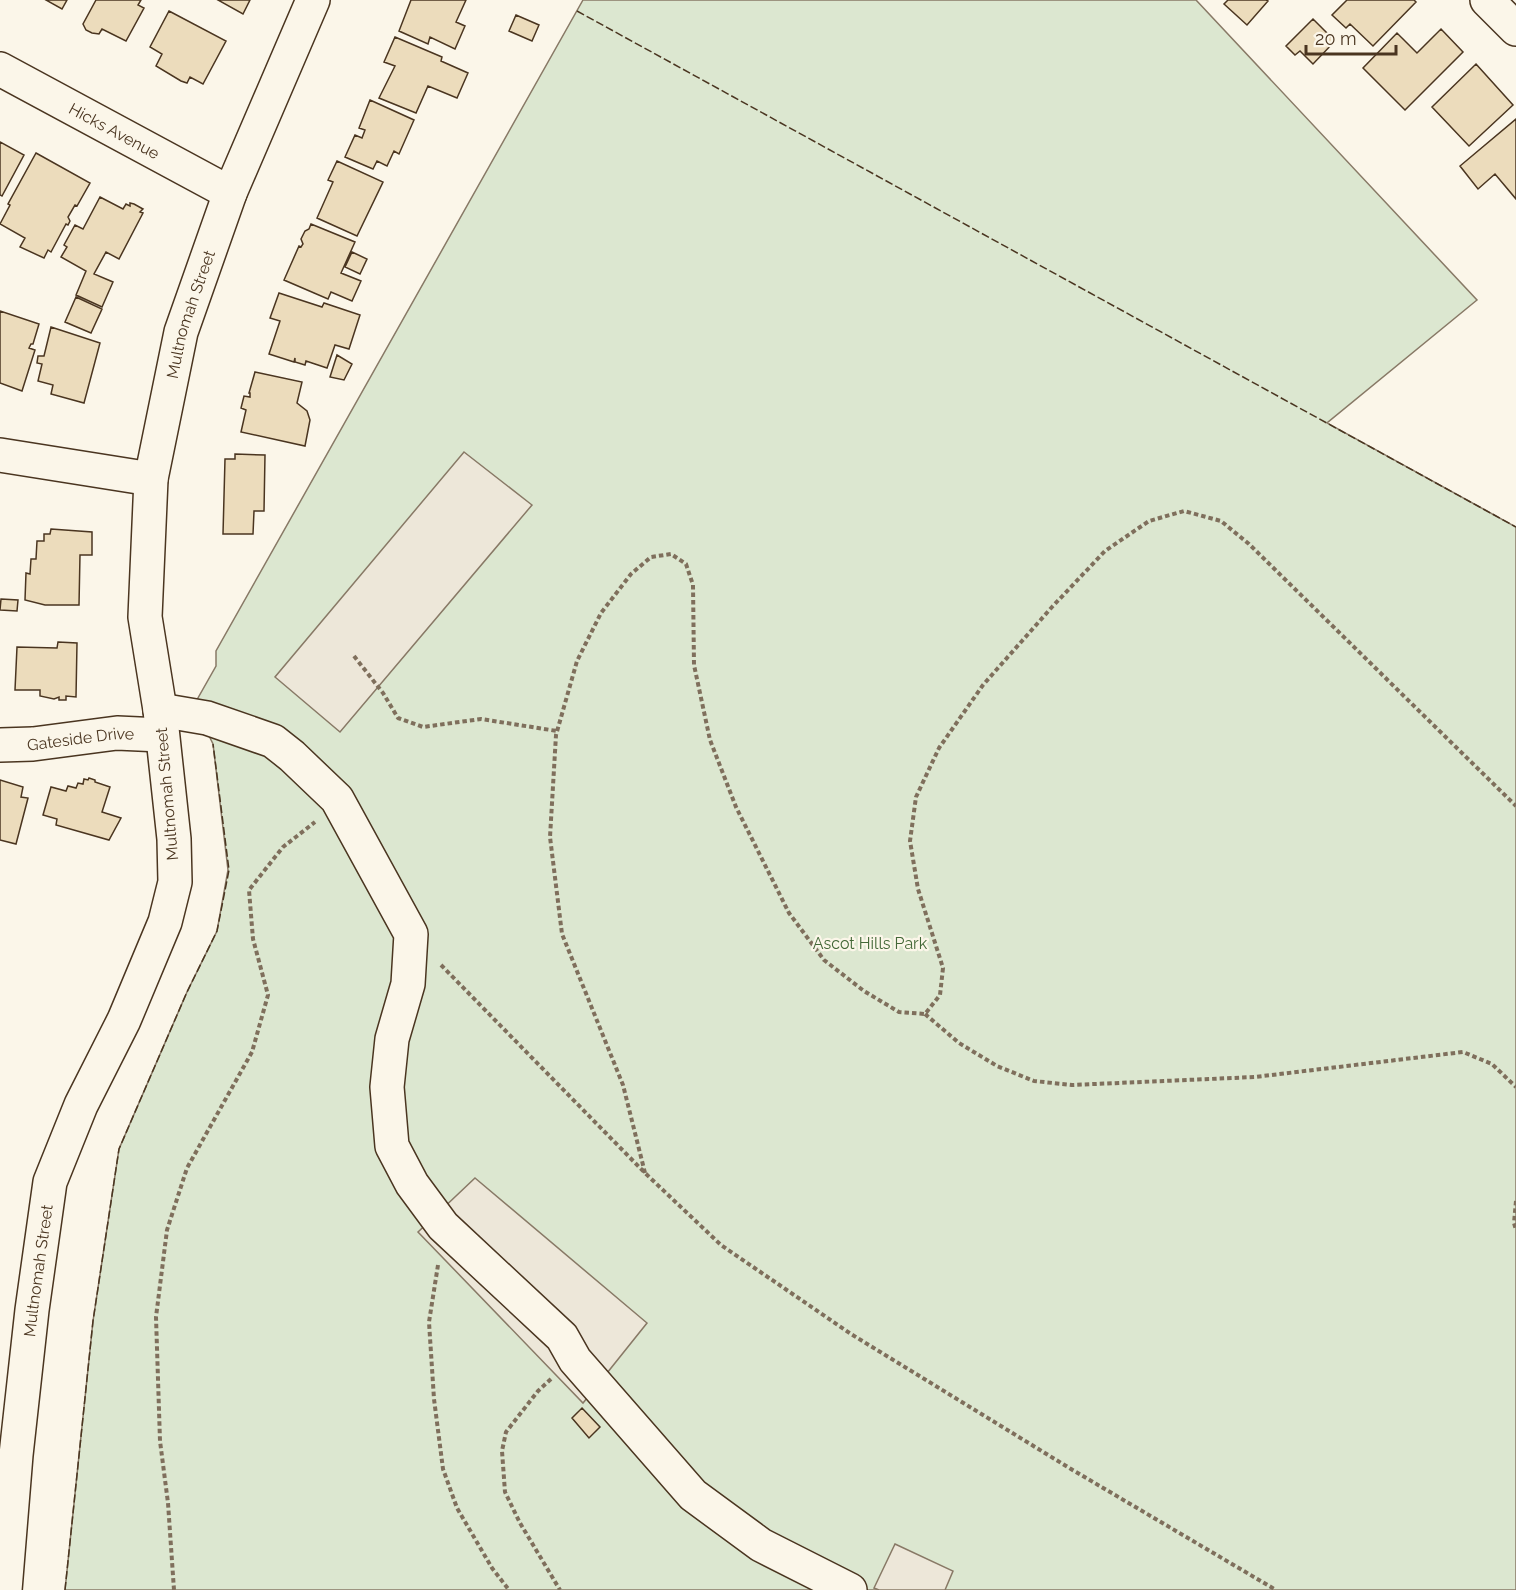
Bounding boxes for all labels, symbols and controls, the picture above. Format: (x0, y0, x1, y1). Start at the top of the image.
scale bar (1306, 18, 1396, 56)
text: 20 m (1315, 28, 1357, 49)
street label: Hicks Avenue (66, 99, 163, 163)
street label: Multnomah Street (162, 247, 219, 380)
street label: Gateside Drive (27, 723, 135, 754)
street label: Multnomah Street (152, 726, 182, 861)
park label: Ascot Hills Park (813, 934, 928, 953)
street label: Multnomah Street (20, 1203, 56, 1338)

